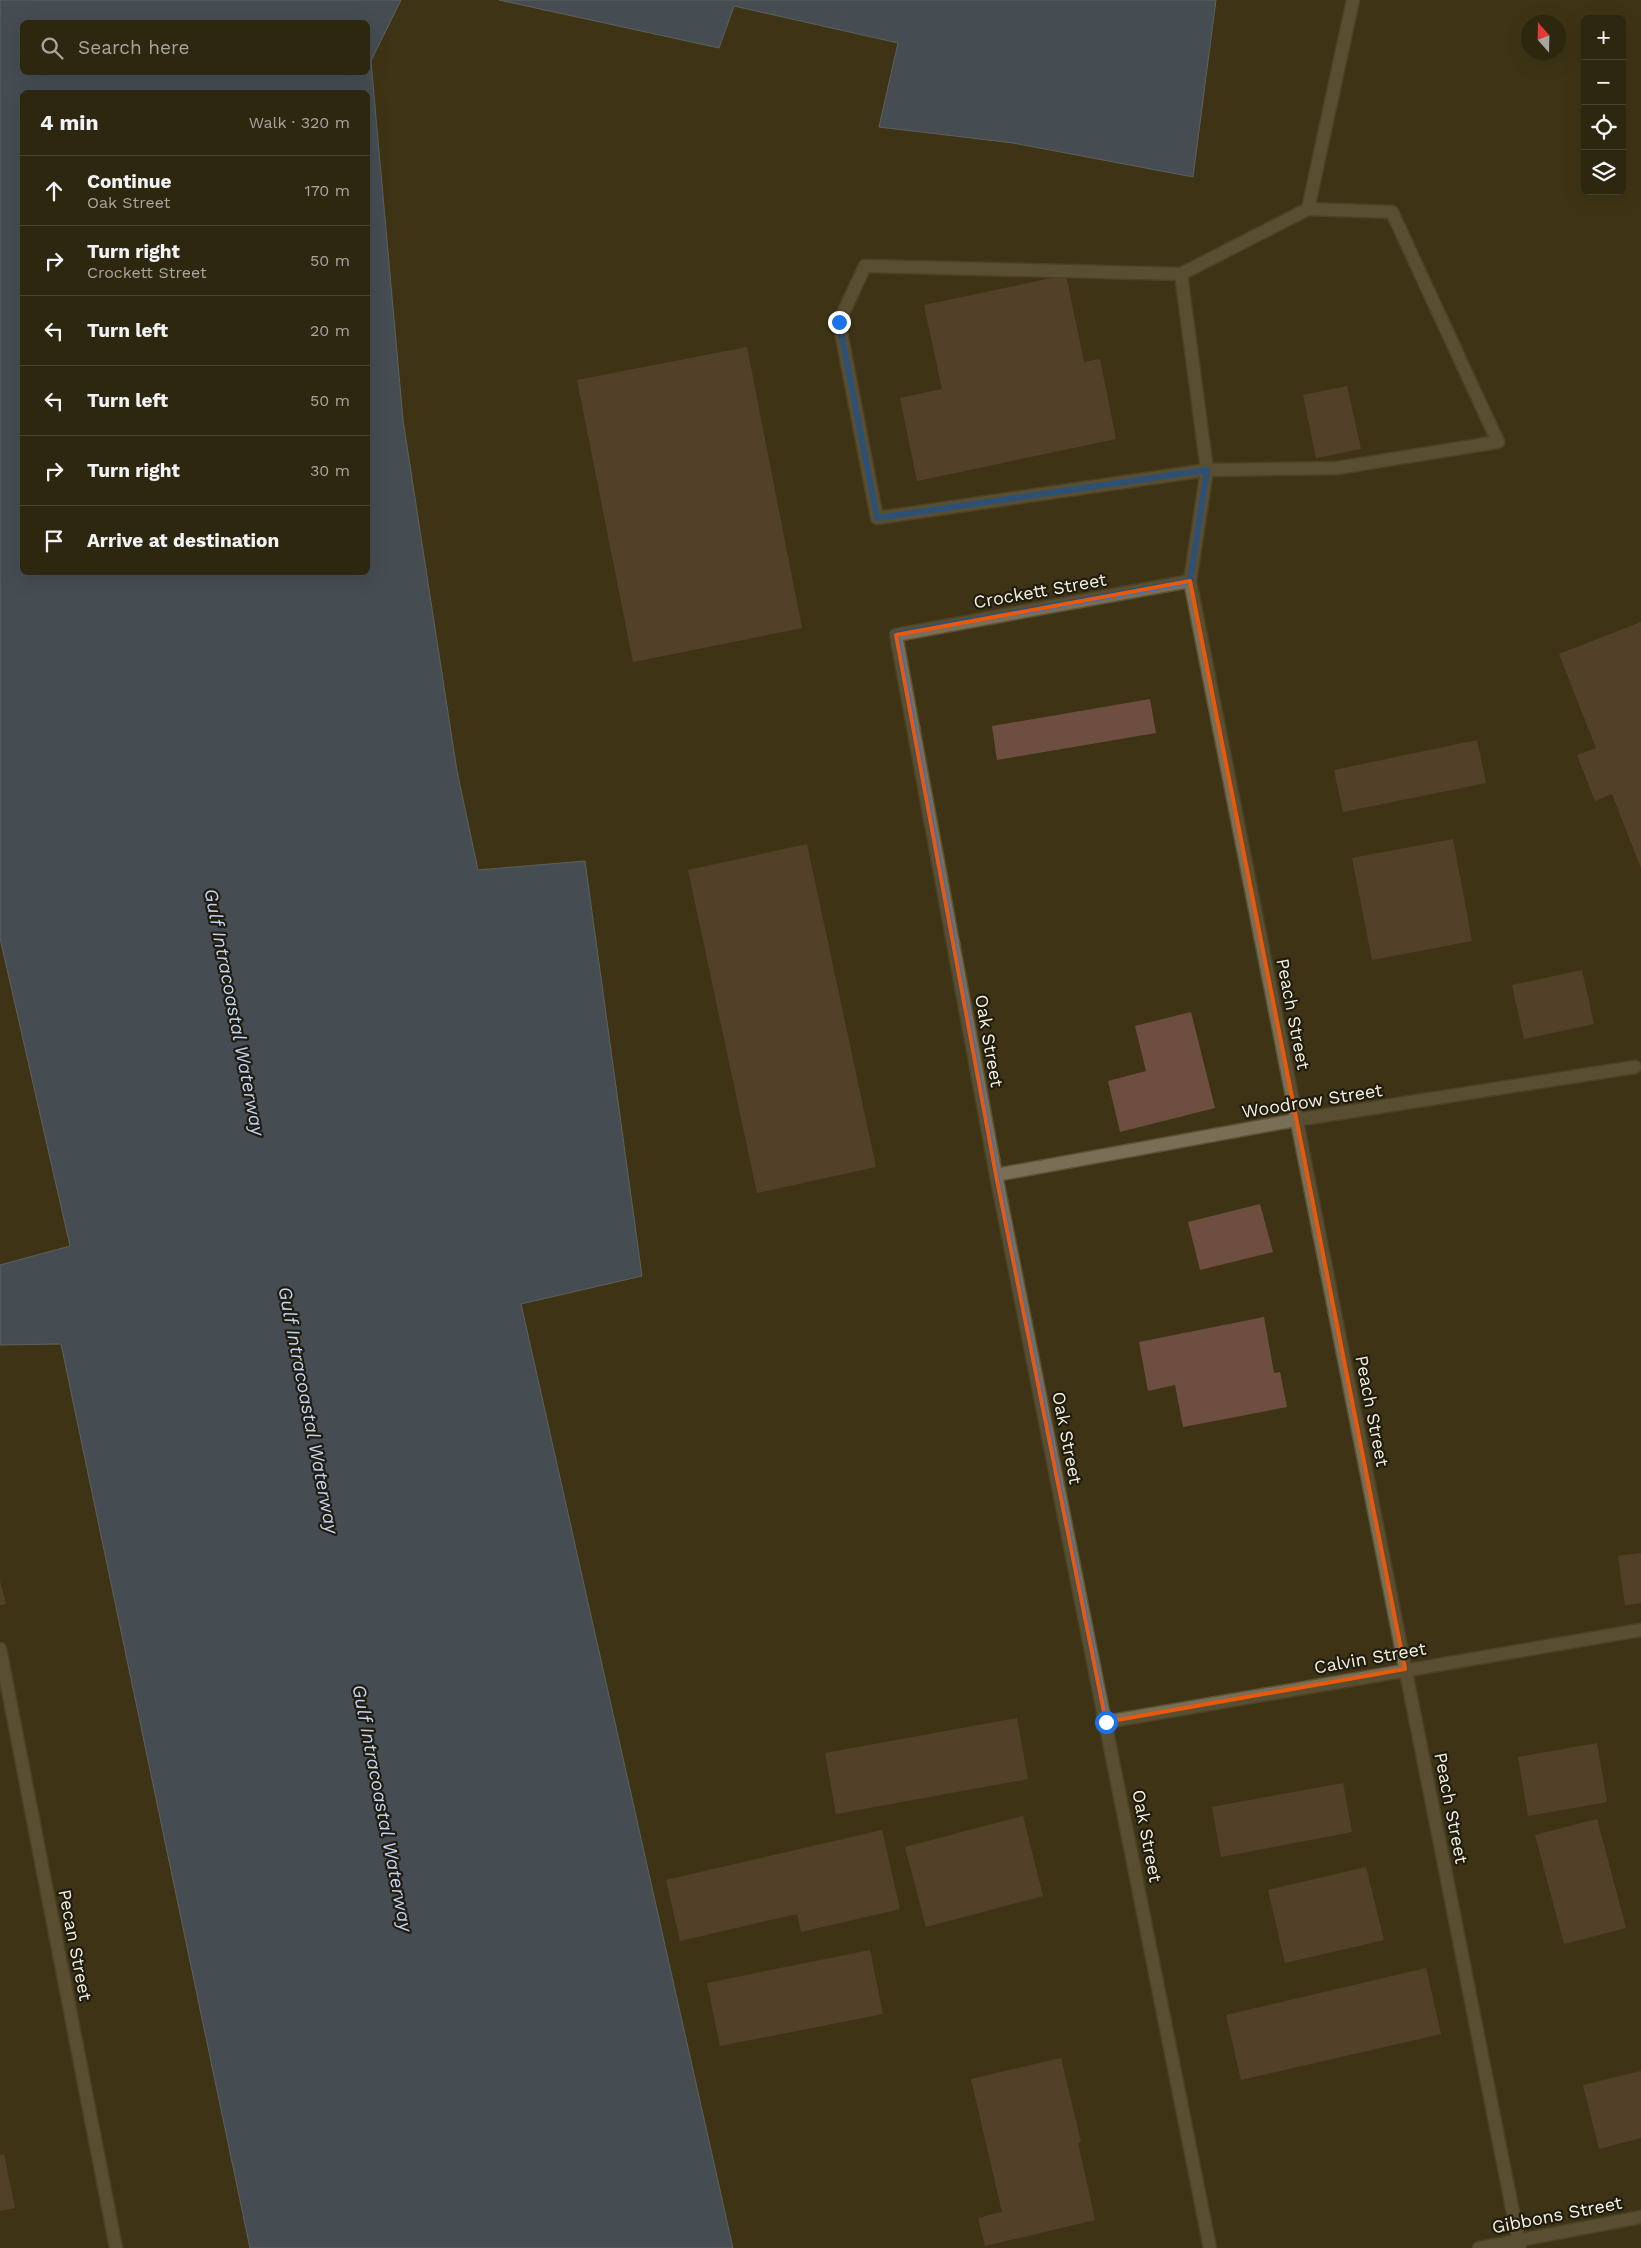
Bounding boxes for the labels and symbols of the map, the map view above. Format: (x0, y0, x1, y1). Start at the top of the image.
north arrow (1521, 15, 1566, 60)
route end (828, 311, 851, 334)
street label: Crockett Street (972, 568, 1108, 613)
water label: Gulf Intracoastal Waterway (199, 887, 270, 1139)
street label: Peach Street (1272, 956, 1315, 1072)
street label: Oak Street (971, 993, 1008, 1089)
street label: Woodrow Street (1240, 1079, 1384, 1122)
water label: Gulf Intracoastal Waterway (273, 1285, 344, 1537)
street label: Peach Street (1351, 1353, 1394, 1469)
street label: Oak Street (1048, 1390, 1087, 1486)
street label: Calvin Street (1312, 1637, 1428, 1678)
water label: Gulf Intracoastal Waterway (347, 1683, 418, 1935)
route start (1095, 1711, 1118, 1734)
street label: Peach Street (1430, 1750, 1473, 1866)
street label: Oak Street (1128, 1788, 1167, 1884)
street label: Pecan Street (54, 1887, 97, 2003)
street label: Gibbons Street (1490, 2192, 1624, 2237)

